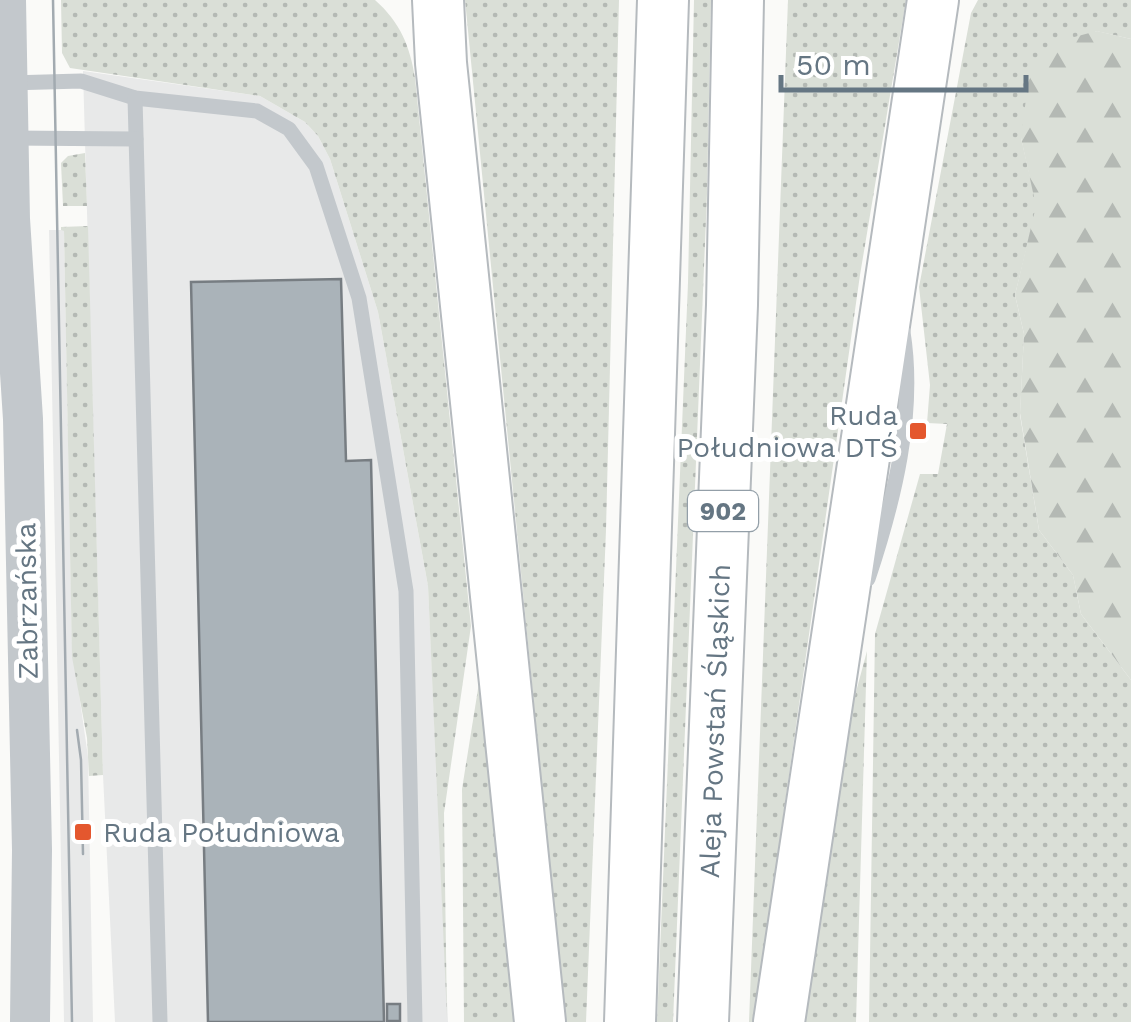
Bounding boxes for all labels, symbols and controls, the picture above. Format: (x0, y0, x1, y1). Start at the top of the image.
scale bar (781, 30, 1026, 92)
text: 50 m (796, 47, 871, 82)
place label: Ruda Południowa DTŚ (677, 399, 898, 464)
marker: Ruda Południowa DTŚ (907, 420, 929, 442)
road number: 902 (688, 491, 758, 531)
street label: Zabrzańska (9, 522, 45, 680)
street label: Aleja Powstań Śląskich (693, 563, 737, 879)
place label: Ruda Południowa (103, 816, 340, 849)
marker: Ruda Południowa (72, 821, 94, 843)

